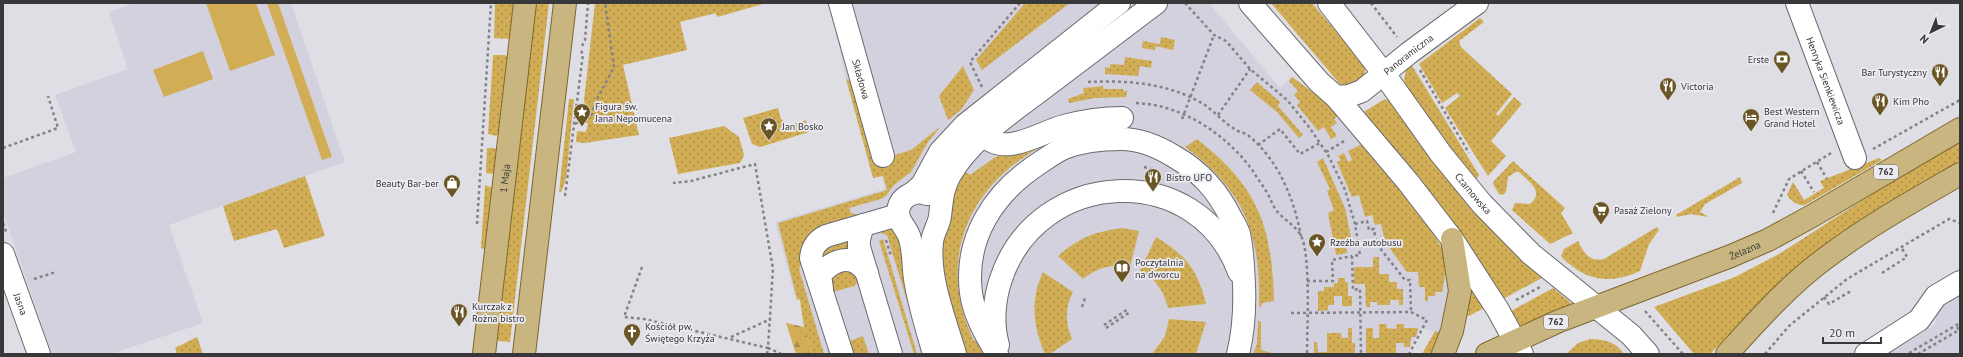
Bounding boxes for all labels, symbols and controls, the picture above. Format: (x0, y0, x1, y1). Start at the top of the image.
north arrow (1911, 12, 1951, 52)
street label: Panoramiczna (1381, 31, 1436, 78)
text: N (1917, 32, 1932, 47)
street label: Henryka Sienkiewicza (1803, 35, 1848, 127)
bank icon: Erste (1772, 49, 1792, 74)
place label: Erste (1748, 53, 1769, 66)
street label: Składowa (849, 58, 873, 101)
restaurant icon: Bar Turystyczny (1930, 62, 1950, 87)
place label: Bar Turystyczny (1861, 66, 1927, 79)
restaurant icon: Victoria (1658, 76, 1678, 101)
place label: Victoria (1680, 80, 1714, 93)
restaurant icon: Kim Pho (1870, 91, 1890, 116)
place label: Kim Pho (1893, 95, 1929, 108)
place label: Figura św. Jana Nepomucena (594, 100, 672, 125)
place icon: Figura św. Jana Nepomucena (572, 102, 592, 127)
place label: Best Western Grand Hotel (1764, 105, 1819, 130)
hotel icon: Best Western Grand Hotel (1741, 107, 1761, 132)
place icon: Jan Bosko (759, 116, 779, 141)
place label: Jan Bosko (781, 120, 823, 133)
street label: 1 Maja (497, 163, 513, 193)
road number: 762 (1874, 165, 1898, 179)
restaurant icon: Bistro UFO (1143, 167, 1163, 192)
street label: Czarnowska (1452, 170, 1494, 217)
place label: Bistro UFO (1166, 171, 1212, 184)
shop icon: Beauty Bar-ber (442, 173, 462, 198)
place label: Beauty Bar-ber (376, 177, 440, 190)
supermarket icon: Pasaż Zielony (1591, 200, 1611, 225)
place label: Pasaż Zielony (1614, 204, 1672, 217)
place icon: Rzeźba autobusu (1307, 232, 1327, 257)
place label: Rzeźba autobusu (1330, 236, 1402, 249)
street label: Żelazna (1727, 238, 1763, 263)
place label: Poczytalnia na dworcu (1135, 256, 1183, 281)
library icon: Poczytalnia na dworcu (1112, 258, 1132, 283)
street label: Jasna (10, 290, 30, 317)
place label: Kurczak z Rożna bistro (472, 300, 525, 325)
restaurant icon: Kurczak z Rożna bistro (449, 302, 469, 327)
road number: 762 (1544, 315, 1568, 329)
scale bar (1823, 319, 1881, 345)
place label: Kościół pw. Świętego Krzyża (645, 320, 715, 345)
church icon: Kościół pw. Świętego Krzyża (622, 322, 642, 347)
text: 20 m (1829, 325, 1855, 340)

